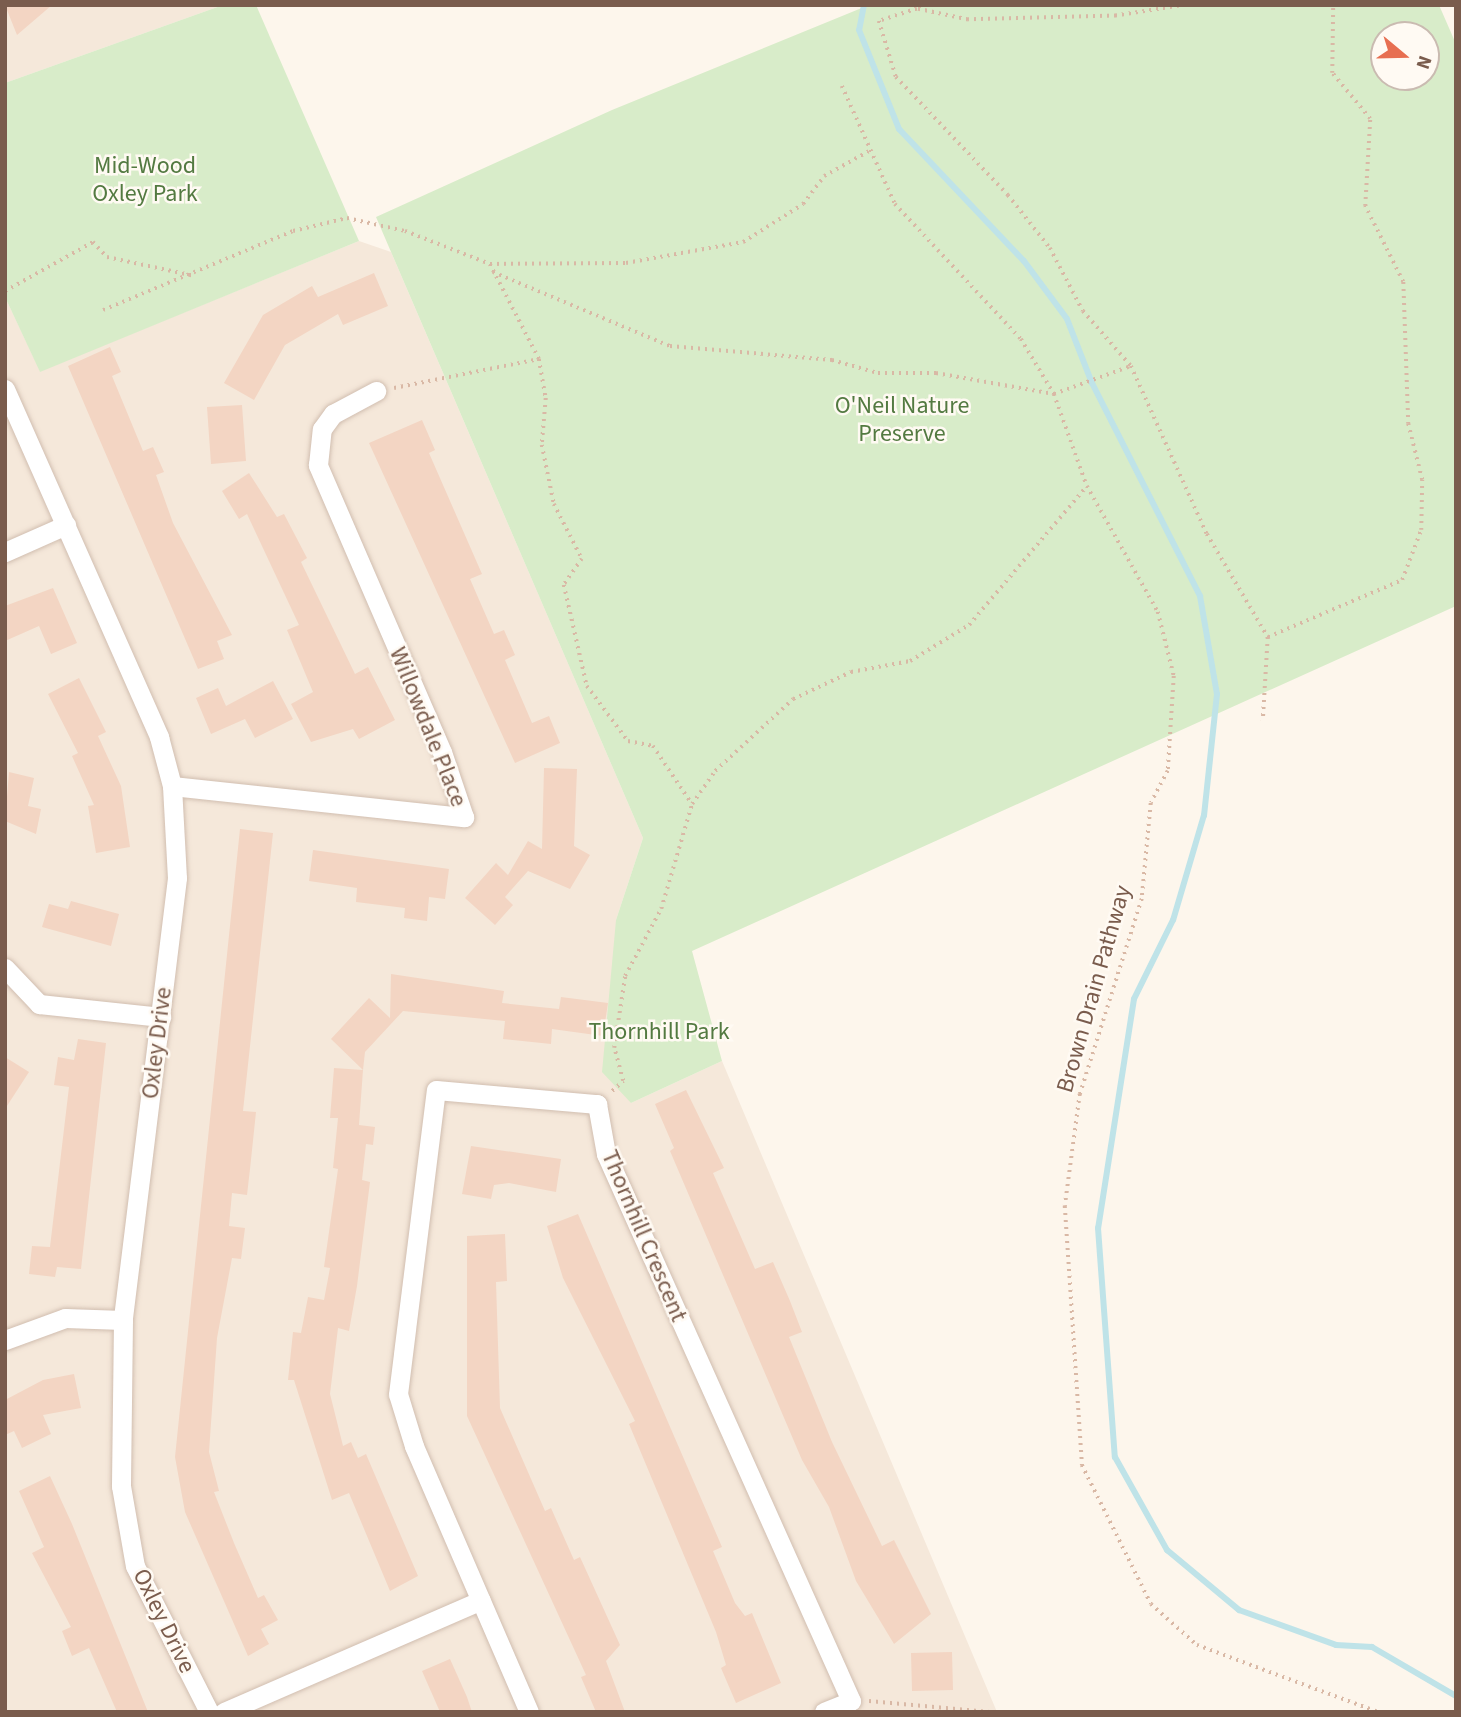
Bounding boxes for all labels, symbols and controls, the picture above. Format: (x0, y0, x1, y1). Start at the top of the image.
north arrow (1370, 21, 1440, 91)
text: N (1409, 52, 1438, 73)
park label: Mid-Wood Oxley Park (92, 152, 198, 208)
park label: O'Neil Nature Preserve (835, 392, 969, 448)
street label: Willowdale Place (383, 643, 473, 811)
street label: Brown Drain Pathway (1051, 882, 1137, 1096)
street label: Oxley Drive (136, 985, 178, 1101)
park label: Thornhill Park (588, 1018, 730, 1046)
street label: Thornhill Crescent (595, 1146, 693, 1326)
street label: Oxley Drive (126, 1564, 202, 1678)

